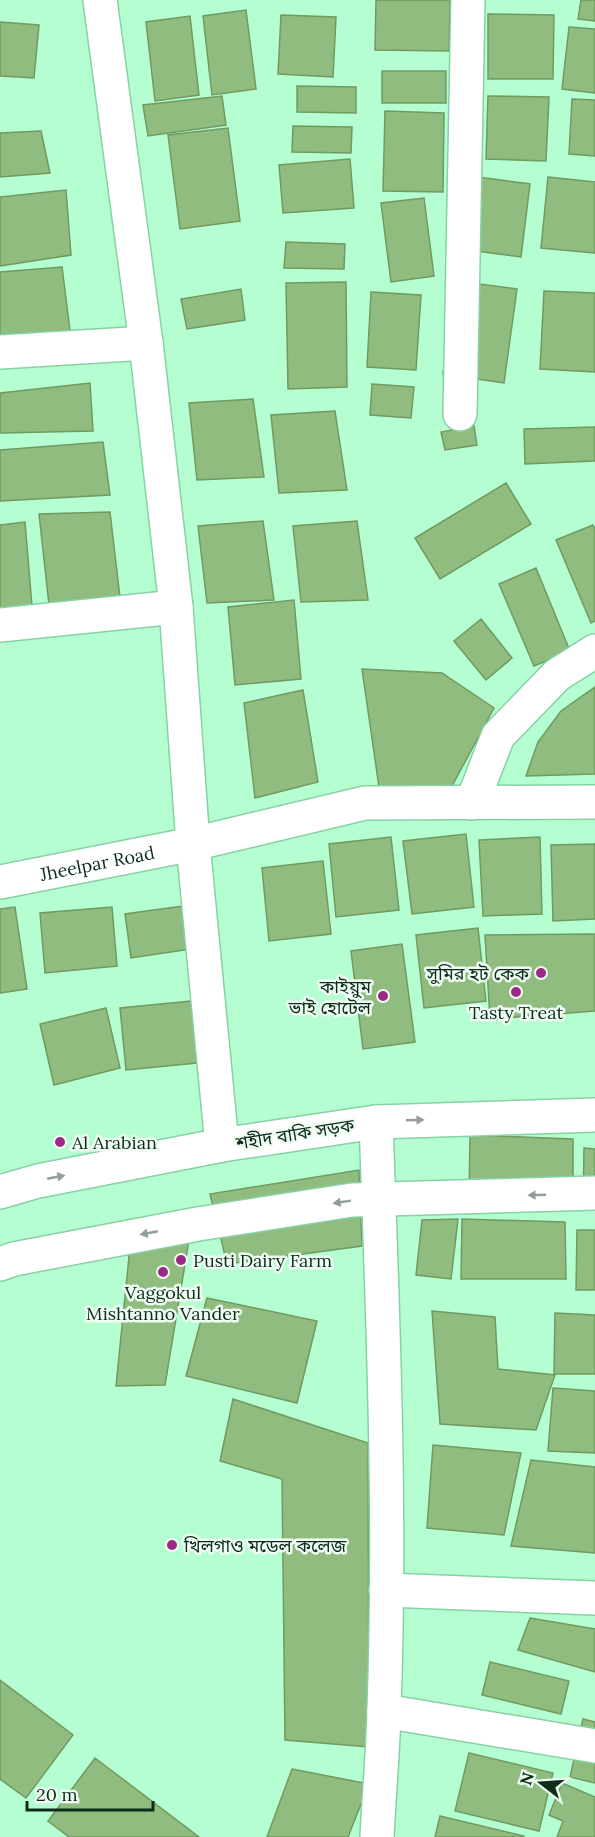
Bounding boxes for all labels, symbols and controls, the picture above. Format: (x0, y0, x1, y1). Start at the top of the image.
street label: Jheelpar Road (37, 840, 157, 886)
place label: সুমির হট কেক (426, 962, 529, 985)
marker: সুমির হট কেক (534, 966, 548, 980)
place label: কাইয়ুম ভাই হোটেল (288, 975, 372, 1019)
marker: Tasty Treat (509, 985, 523, 999)
marker: কাইয়ুম ভাই হোটেল (376, 989, 390, 1003)
place label: Tasty Treat (469, 1001, 563, 1024)
street label: শহীদ বাকি সড়ক (233, 1113, 356, 1155)
one-way arrow (405, 1116, 424, 1125)
place label: Al Arabian (71, 1131, 157, 1154)
marker: Al Arabian (53, 1135, 67, 1149)
one-way arrow (47, 1172, 66, 1181)
one-way arrow (527, 1190, 546, 1199)
one-way arrow (332, 1198, 351, 1207)
one-way arrow (140, 1229, 159, 1238)
place label: Pusti Dairy Farm (193, 1249, 332, 1272)
marker: Pusti Dairy Farm (174, 1253, 188, 1267)
marker: Vaggokul Mishtanno Vander (156, 1265, 170, 1279)
place label: Vaggokul Mishtanno Vander (86, 1281, 240, 1325)
place label: খিলগাও মডেল কলেজ (183, 1534, 347, 1557)
marker: খিলগাও মডেল কলেজ (165, 1538, 179, 1552)
north arrow (511, 1753, 571, 1813)
text: N (515, 1770, 538, 1787)
scale bar (27, 1774, 153, 1812)
text: 20 m (36, 1783, 78, 1806)

